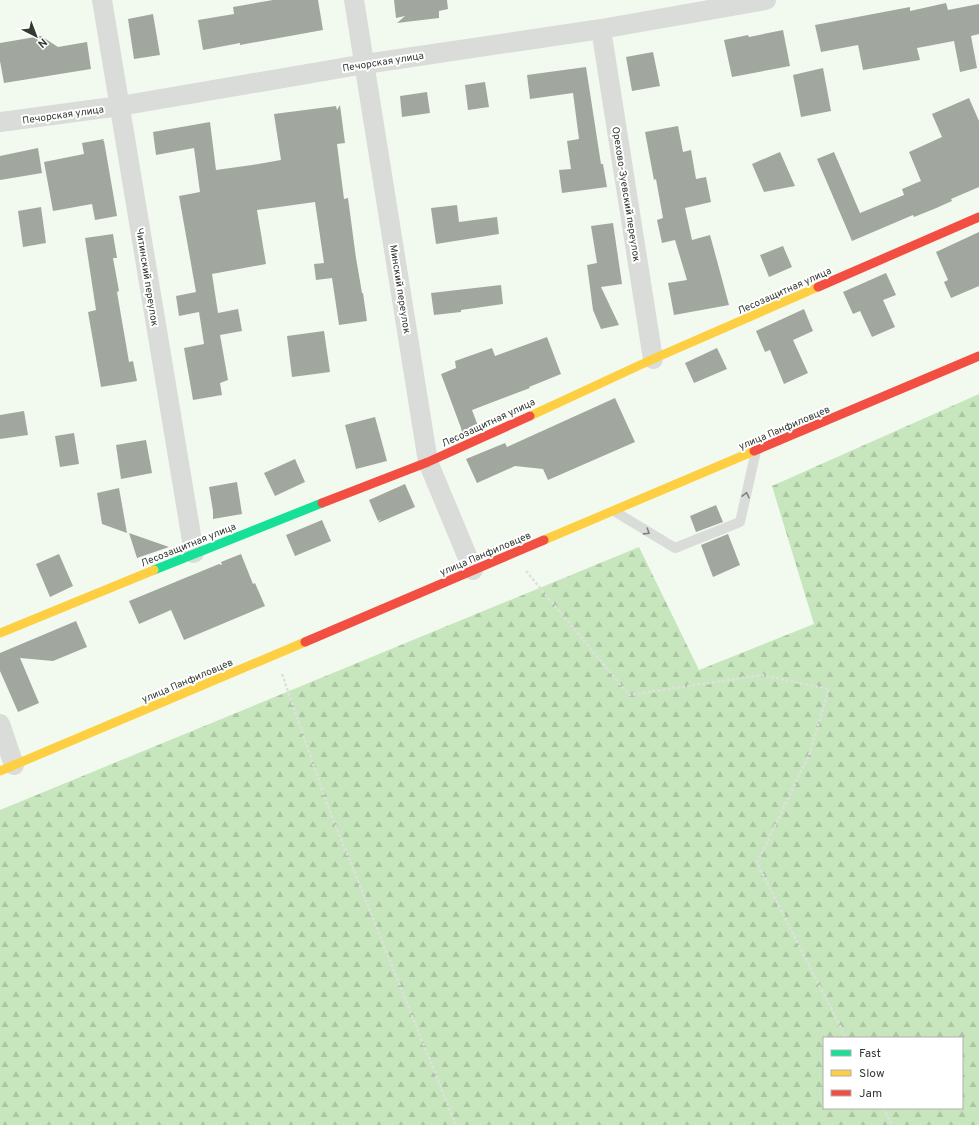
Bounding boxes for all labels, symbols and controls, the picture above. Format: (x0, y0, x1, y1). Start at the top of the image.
north arrow (16, 16, 56, 56)
text: N (34, 35, 50, 51)
street label: Печорская улица (342, 50, 425, 75)
street label: Печорская улица (22, 103, 105, 128)
street label: Орехово-Зуевский переулок (608, 126, 643, 263)
street label: Читинский переулок (132, 227, 161, 328)
street label: Минский переулок (386, 244, 413, 335)
street label: Лесозащитная улица (735, 265, 834, 318)
street label: Лесозащитная улица (440, 396, 537, 451)
street label: улица Панфиловцев (737, 403, 832, 454)
one-way arrow (741, 492, 750, 499)
street label: Лесозащитная улица (139, 520, 238, 570)
one-way arrow (643, 527, 650, 534)
street label: улица Панфиловцев (438, 529, 533, 580)
street label: улица Панфиловцев (140, 656, 235, 707)
legend (823, 1037, 963, 1109)
text: Fast (859, 1046, 881, 1062)
text: Slow (859, 1066, 885, 1082)
text: Jam (859, 1086, 882, 1102)

